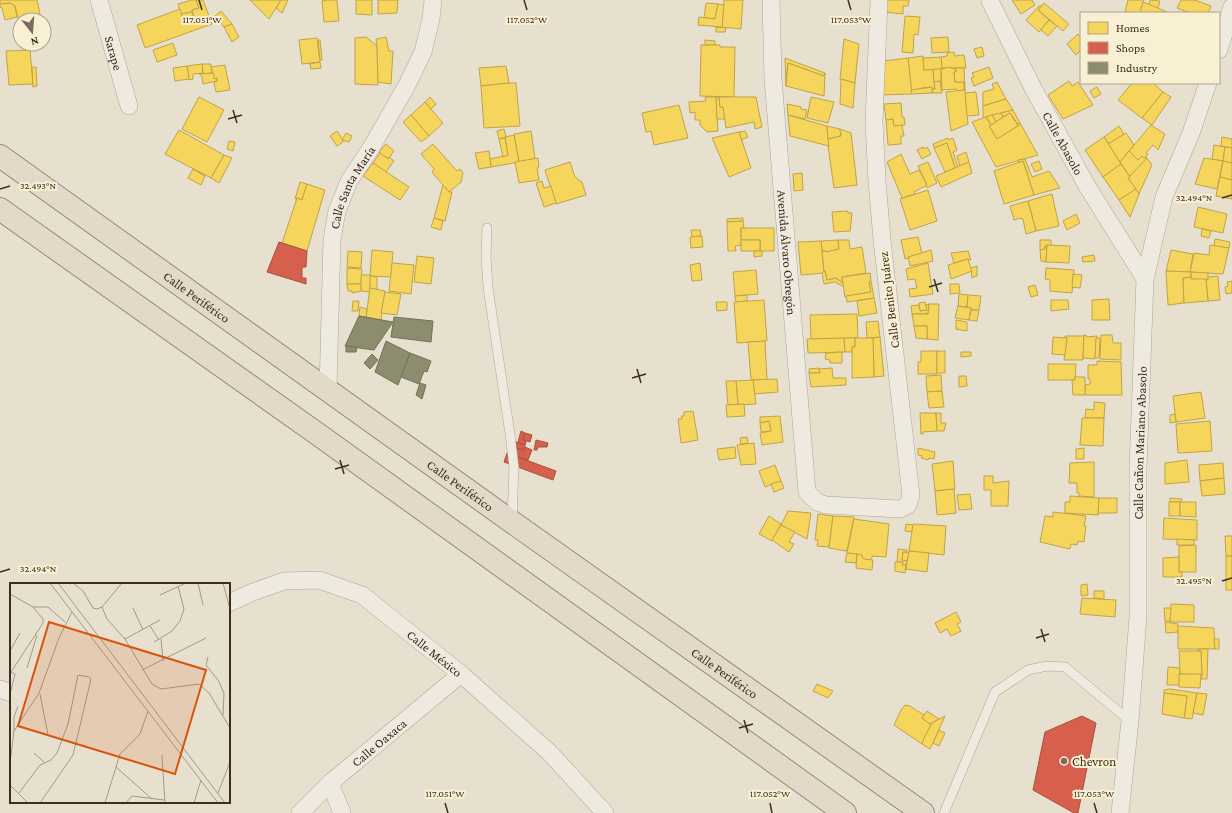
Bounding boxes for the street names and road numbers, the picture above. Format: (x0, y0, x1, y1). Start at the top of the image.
street label: Sarape (102, 34, 126, 72)
street label: Calle Abasolo (1040, 109, 1087, 177)
street label: Calle Santa María (327, 143, 378, 230)
street label: Avenida Álvaro Obregón (775, 189, 800, 316)
street label: Calle Benito Juárez (876, 250, 902, 349)
street label: Calle Periférico (161, 268, 233, 326)
street label: Calle Cañon Mariano Abasolo (1130, 366, 1149, 520)
street label: Calle Periférico (424, 456, 497, 514)
street label: Calle México (404, 627, 465, 680)
street label: Calle Periférico (689, 644, 761, 701)
street label: Calle Oaxaca (348, 715, 409, 769)

